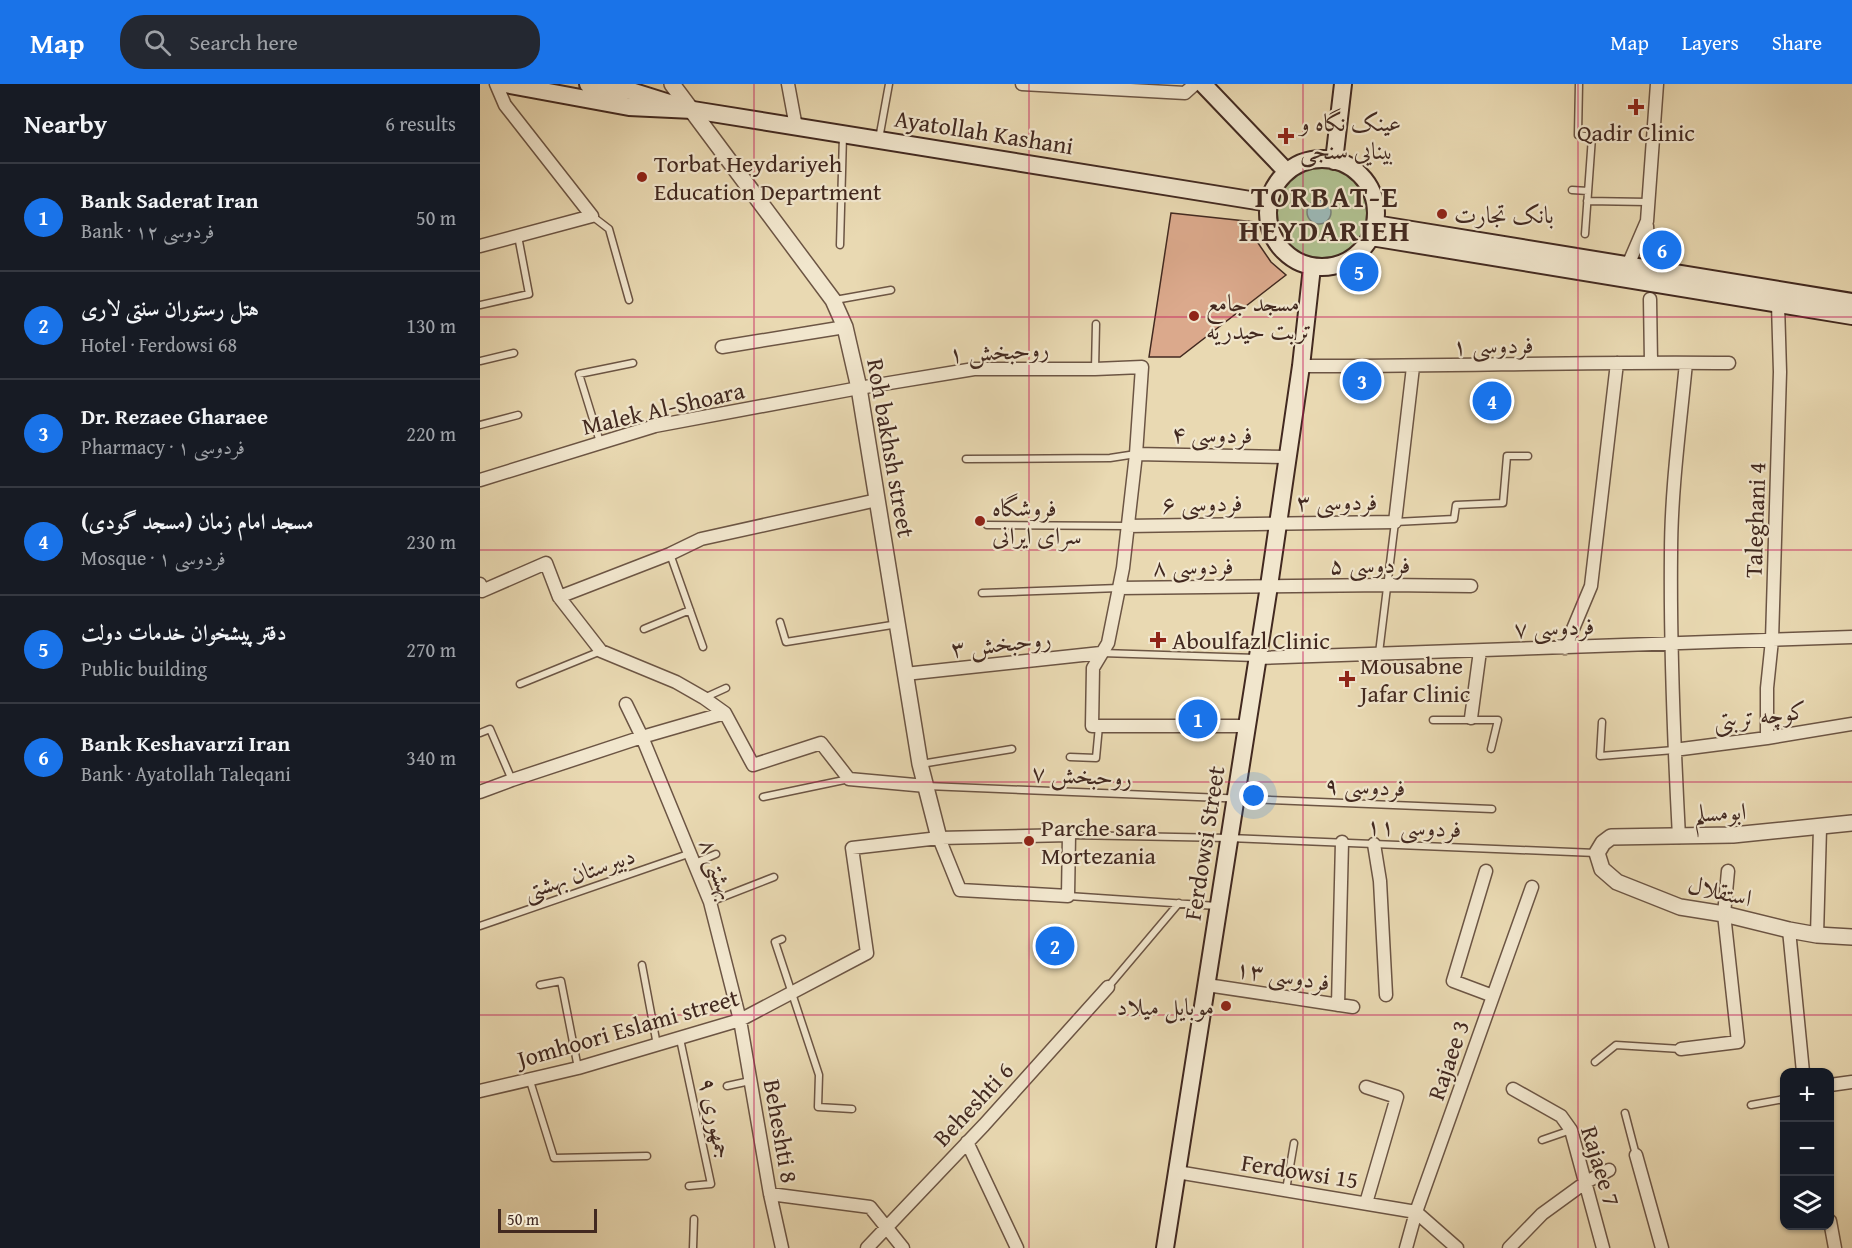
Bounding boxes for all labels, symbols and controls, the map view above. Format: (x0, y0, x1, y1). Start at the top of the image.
search box (120, 15, 540, 69)
text: Map (30, 22, 84, 63)
icon: search (141, 26, 174, 59)
text: Search here (189, 26, 298, 58)
text: Map (1610, 27, 1649, 58)
text: Layers (1682, 27, 1739, 58)
text: Share (1772, 27, 1822, 58)
marker: Qadir Clinic (1627, 98, 1645, 116)
street label: Ayatollah Kashani (892, 101, 1076, 163)
text: Nearby (24, 104, 107, 143)
place label: عینک نگاه و بینایی سنجی (1297, 105, 1401, 168)
text: 6 results (385, 109, 456, 138)
place label: Qadir Clinic (1577, 115, 1695, 150)
marker: عینک نگاه و بینایی سنجی (1277, 127, 1295, 145)
place label: Torbat Heydariyeh Education Department (654, 146, 882, 209)
marker: Torbat Heydariyeh Education Department (635, 170, 649, 184)
district label: TORBAT-E HEYDARIEH (1239, 174, 1411, 252)
text: Bank Saderat Iran (81, 184, 258, 216)
place label: بانک تجارت (1454, 197, 1554, 232)
text: 1 (38, 203, 49, 232)
text: 50 m (416, 203, 456, 232)
marker: بانک تجارت (1435, 207, 1449, 221)
text: Bank · فردوسی ۱۲ (81, 216, 214, 245)
pin: 6 (1642, 228, 1682, 272)
pin: 5 (1340, 250, 1378, 294)
place label: مسجد جامع تربت حیدریه (1206, 285, 1311, 348)
text: هتل رستوران سنتی لاری (81, 292, 259, 324)
marker: مسجد جامع تربت حیدریه (1187, 309, 1201, 323)
text: 2 (38, 311, 49, 340)
text: 130 m (406, 311, 456, 340)
street label: فردوسی ۱ (1452, 327, 1534, 363)
text: Hotel · Ferdowsi 68 (81, 330, 237, 359)
street label: روحبخش ۱ (948, 331, 1050, 371)
street label: Roh bakhsh street (858, 356, 924, 541)
pin: 3 (1342, 358, 1382, 404)
street label: Malek Al-Shoara (578, 372, 748, 444)
pin: 4 (1472, 378, 1512, 424)
text: Dr. Rezaee Gharaee (81, 400, 268, 432)
street label: فردوسی ۴ (1171, 416, 1253, 452)
text: 3 (38, 419, 49, 448)
text: 220 m (406, 419, 456, 448)
text: Pharmacy · فردوسی ۱ (81, 432, 245, 461)
street label: Taleghani 4 (1735, 462, 1775, 578)
street label: فردوسی ۳ (1297, 484, 1377, 519)
street label: فردوسی ۶ (1161, 485, 1243, 521)
place label: فروشگاه سرای ایرانی (992, 490, 1082, 553)
text: مسجد امام زمان (مسجد گودی) (81, 505, 314, 537)
marker: فروشگاه سرای ایرانی (973, 514, 987, 528)
text: 4 (38, 527, 49, 556)
text: 230 m (406, 527, 456, 556)
text: Mosque · فردوسی ۱ (81, 543, 226, 572)
street label: فردوسی ۵ (1330, 547, 1410, 582)
street label: فردوسی ۸ (1152, 548, 1234, 584)
street label: فردوسی ۷ (1513, 608, 1595, 646)
text: دفتر پیشخوان خدمات دولت (81, 616, 287, 648)
street label: روحبخش ۳ (949, 620, 1053, 666)
place label: Aboulfazl Clinic (1172, 623, 1330, 658)
marker: Aboulfazl Clinic (1149, 631, 1167, 649)
text: 5 (38, 635, 49, 664)
text: 270 m (406, 635, 456, 664)
place label: Mousabne Jafar Clinic (1357, 648, 1471, 711)
text: Public building (81, 654, 207, 683)
marker: Mousabne Jafar Clinic (1338, 670, 1356, 688)
street label: کوچه تربتی (1711, 692, 1809, 740)
pin: 1 (1178, 696, 1218, 742)
text: Bank Keshavarzi Iran (81, 727, 290, 759)
text: 6 (38, 743, 49, 772)
text: 340 m (406, 743, 456, 772)
street label: روحبخش ۷ (1031, 755, 1133, 795)
text: Bank · Ayatollah Taleqani (81, 759, 291, 788)
street label: Ferdowsi Street (1175, 763, 1234, 923)
street label: فردوسی ۹ (1324, 767, 1406, 805)
your location (1239, 781, 1268, 810)
street label: ابومسلم (1693, 793, 1748, 838)
street label: فردوسی ۱۱ (1366, 808, 1462, 846)
place label: Parche sara Mortezania (1041, 810, 1158, 873)
street label: بهشتی ۸ (691, 833, 745, 905)
marker: Parche sara Mortezania (1022, 834, 1036, 848)
street label: دبیرستان بهشتی (518, 838, 640, 908)
street label: استقلال (1684, 867, 1756, 915)
pin: 2 (1036, 924, 1074, 968)
street label: فردوسی ۱۳ (1233, 950, 1333, 1000)
street label: Jomhoori Eslami street (510, 979, 743, 1077)
place label: موبایل میلاد (1116, 989, 1214, 1024)
marker: موبایل میلاد (1219, 999, 1233, 1013)
street label: Rajaee 3 (1418, 1015, 1478, 1105)
street label: Beheshti 6 (925, 1054, 1021, 1154)
map controls (1780, 1068, 1834, 1230)
button: + (1780, 1068, 1834, 1122)
street label: جمهوری ۹ (690, 1074, 742, 1162)
street label: Beheshti 8 (755, 1076, 807, 1186)
street label: Rajaee 7 (1572, 1122, 1630, 1210)
button: − (1780, 1122, 1834, 1176)
street label: Ferdowsi 15 (1239, 1144, 1361, 1198)
button: layers (1780, 1176, 1834, 1230)
scale bar (498, 1206, 597, 1234)
text: 50 m (507, 1207, 539, 1231)

